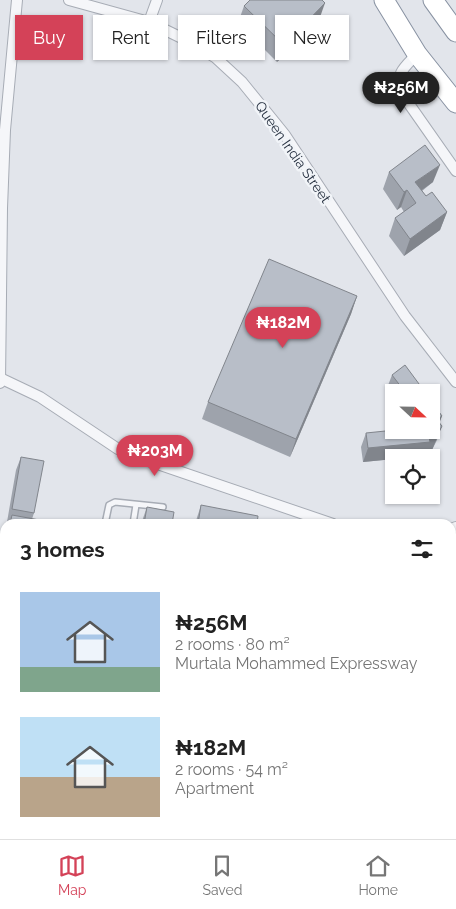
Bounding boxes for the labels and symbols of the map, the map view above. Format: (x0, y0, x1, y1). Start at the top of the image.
pin: ₦256M (366, 72, 436, 114)
street label: Queen India Street (252, 98, 334, 206)
pin: ₦182M (248, 306, 318, 349)
north arrow (385, 384, 440, 439)
pin: ₦203M (120, 434, 190, 477)

